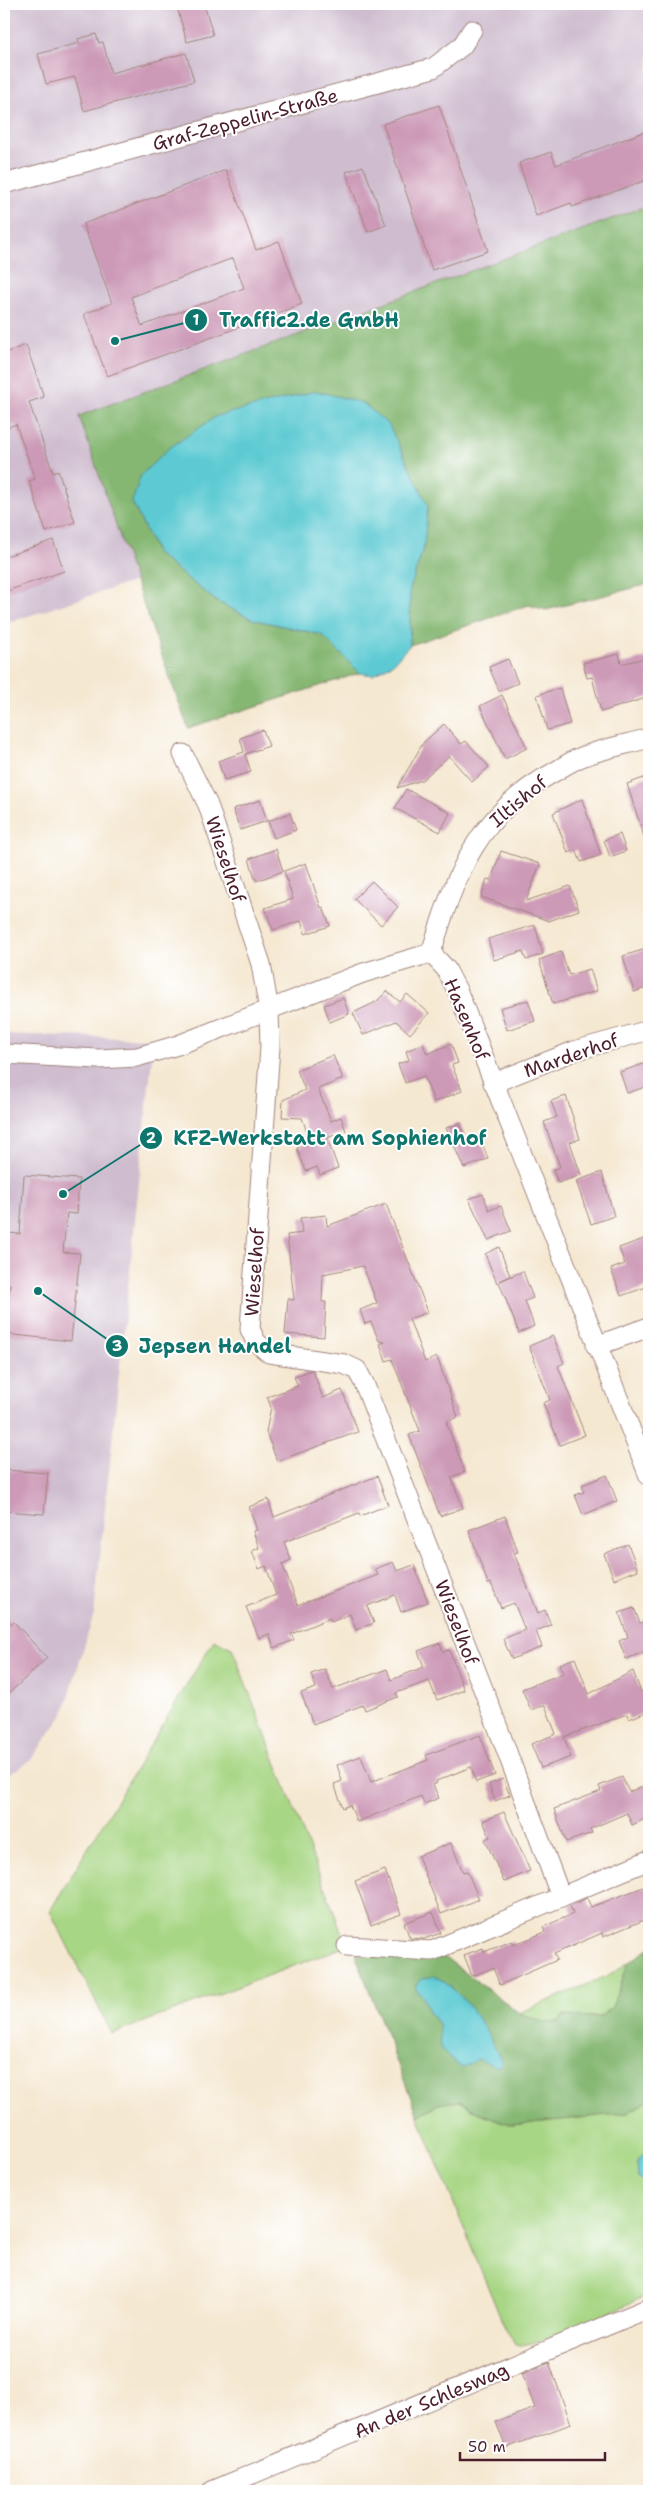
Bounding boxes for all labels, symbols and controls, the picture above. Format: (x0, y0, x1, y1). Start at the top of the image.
street label: Graf-Zeppelin-Straße (150, 83, 341, 156)
callout: Traffic2.de GmbH (184, 302, 409, 337)
text: Traffic2.de GmbH (219, 307, 399, 333)
text: 1 (193, 310, 200, 330)
street label: Iltishof (484, 769, 553, 833)
street label: Wieselhof (200, 813, 252, 906)
street label: Hasenhof (438, 974, 495, 1065)
street label: Marderhof (521, 1027, 623, 1083)
callout: KFZ-Werkstatt am Sophienhof (138, 1120, 496, 1155)
text: KFZ-Werkstatt am Sophienhof (173, 1125, 487, 1151)
text: 2 (146, 1128, 157, 1148)
street label: Wieselhof (239, 1226, 270, 1317)
callout: Jepsen Handel (104, 1328, 302, 1363)
text: Jepsen Handel (139, 1333, 291, 1359)
text: 3 (112, 1336, 122, 1356)
street label: Wieselhof (429, 1576, 485, 1669)
street label: An der Schleswag (350, 2357, 512, 2444)
scale bar (460, 2430, 606, 2462)
text: 50 m (468, 2437, 506, 2457)

